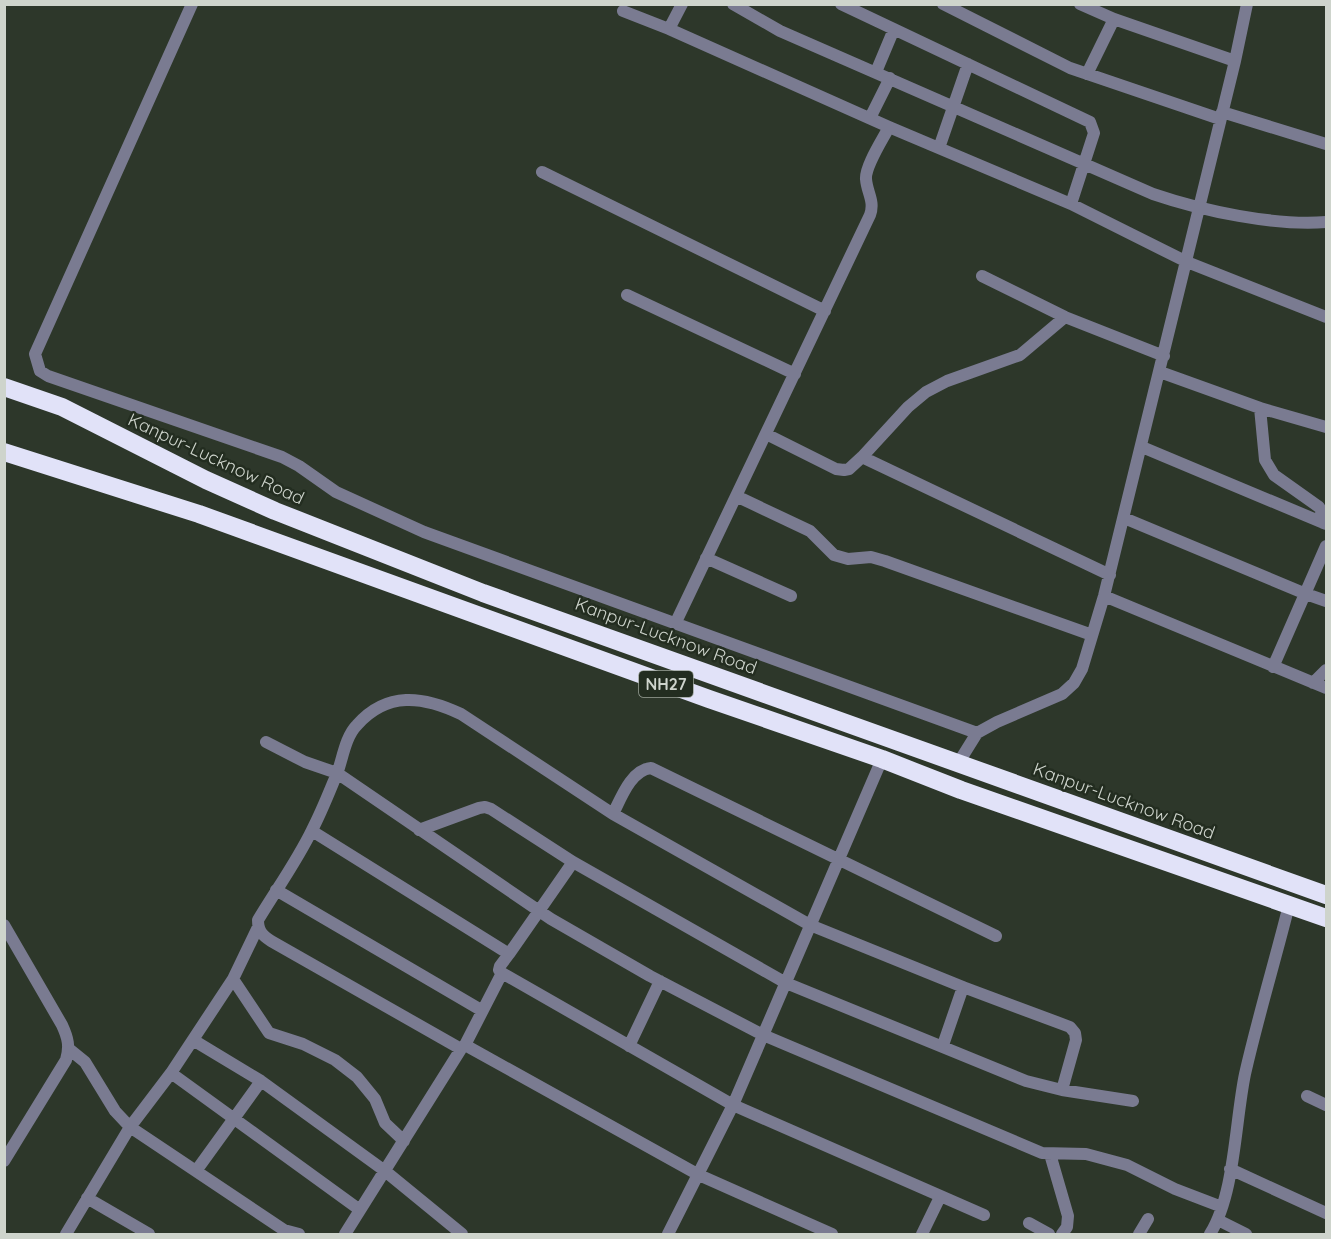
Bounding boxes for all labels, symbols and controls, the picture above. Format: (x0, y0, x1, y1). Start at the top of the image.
street label: Kanpur-Lucknow Road (124, 408, 308, 509)
street label: Kanpur-Lucknow Road (572, 592, 760, 679)
road number: NH27 (639, 671, 693, 697)
street label: Kanpur-Lucknow Road (1030, 757, 1218, 844)

